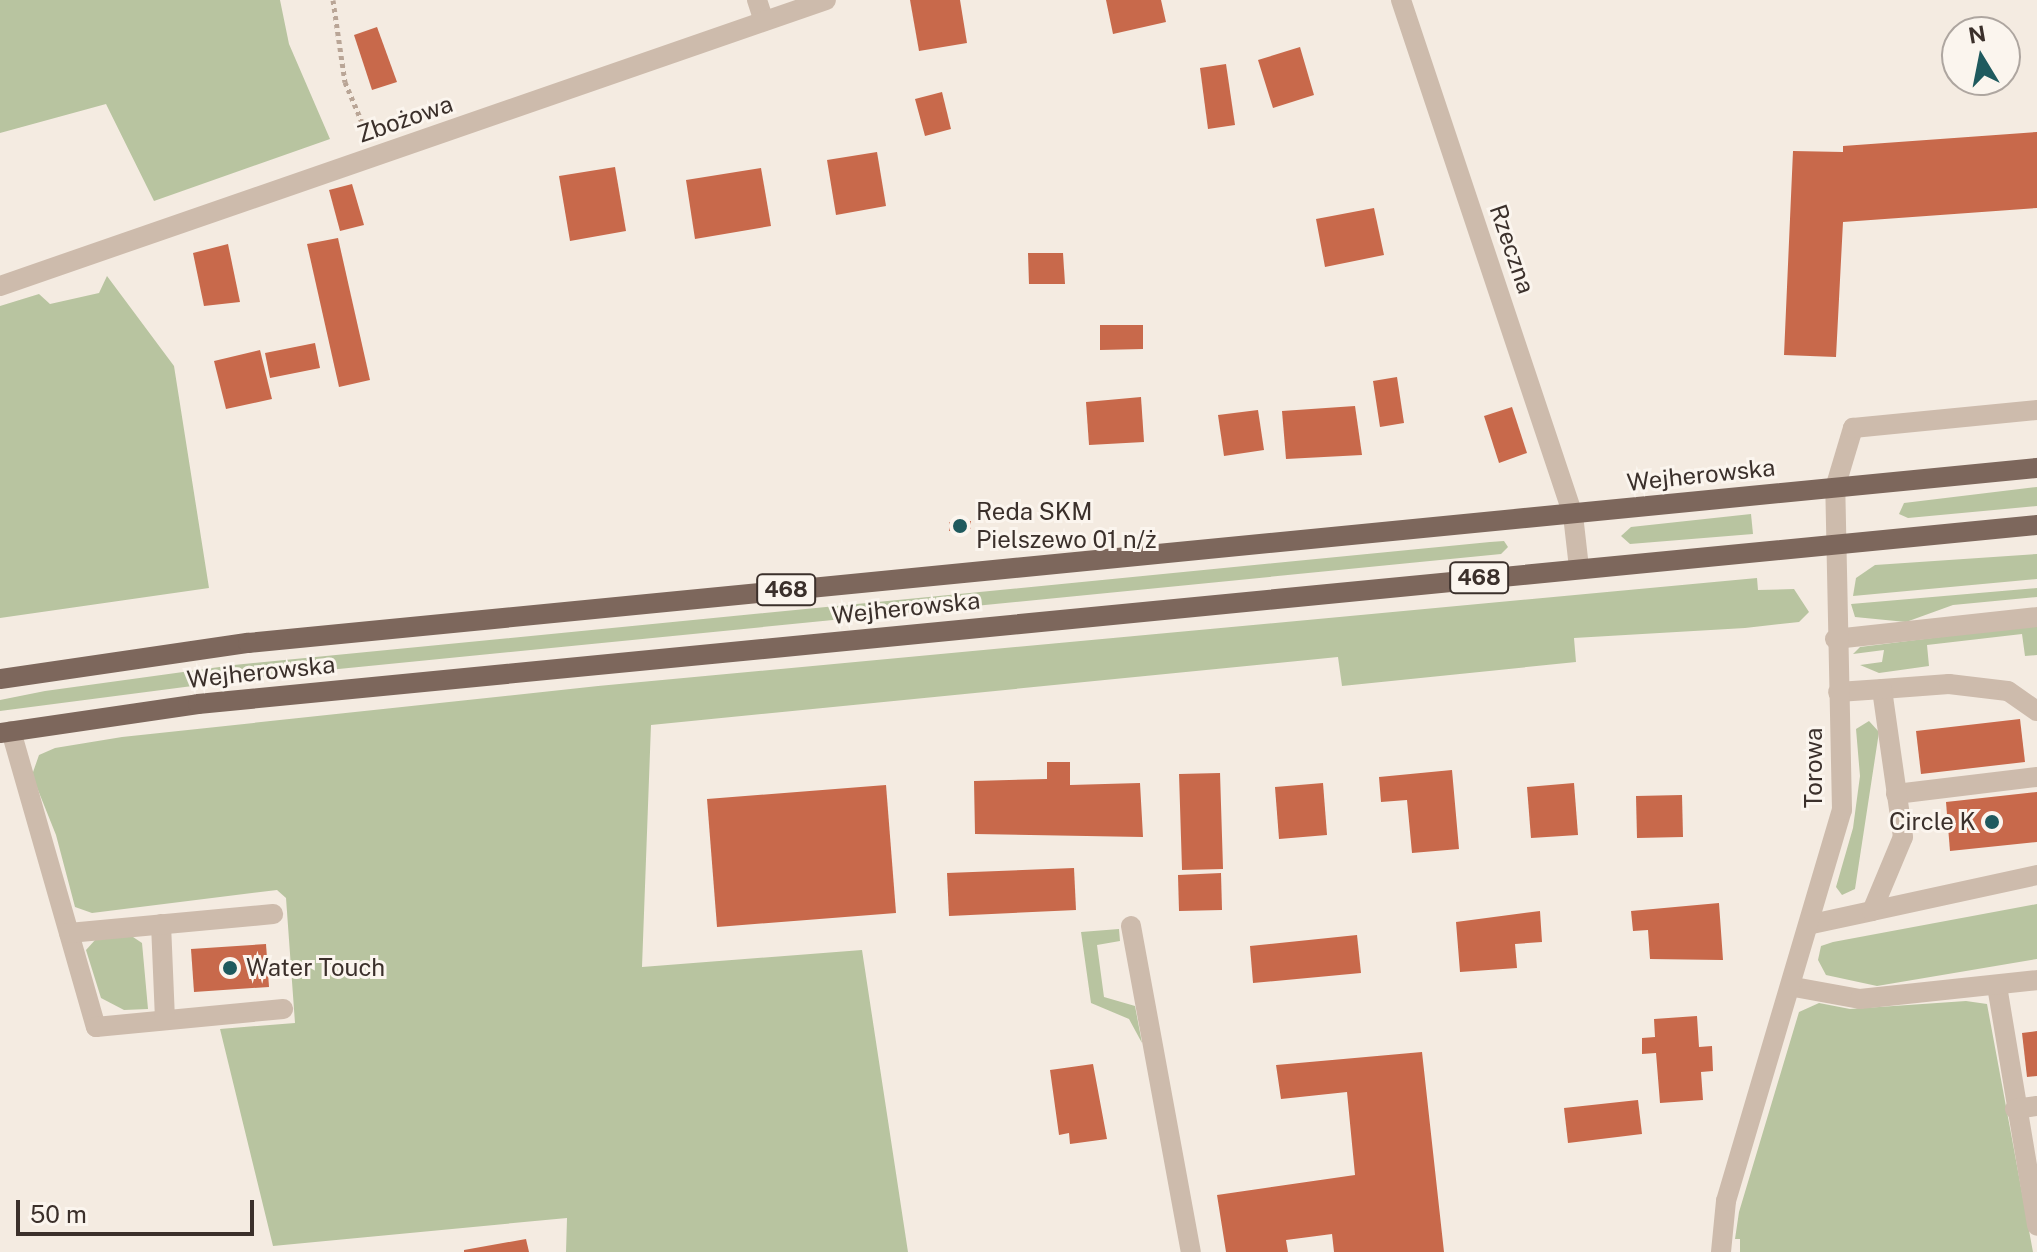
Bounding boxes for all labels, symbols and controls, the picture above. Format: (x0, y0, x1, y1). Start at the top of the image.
north arrow (1941, 16, 2021, 96)
text: N (1966, 20, 1988, 49)
street label: Zbożowa (353, 89, 457, 149)
street label: Rzeczna (1483, 201, 1541, 297)
street label: Wejherowska (1625, 453, 1777, 497)
place label: Reda SKM Pielszewo 01 n/ż (976, 498, 1157, 554)
marker: Reda SKM Pielszewo 01 n/ż (951, 517, 969, 535)
road number: 468 (1449, 560, 1509, 596)
road number: 468 (756, 572, 816, 608)
street label: Wejherowska (830, 586, 982, 630)
street label: Wejherowska (185, 650, 337, 694)
street label: Torowa (1800, 728, 1828, 808)
place label: Circle K (1889, 808, 1976, 836)
marker: Circle K (1983, 813, 2001, 831)
place label: Water Touch (246, 954, 385, 982)
marker: Water Touch (221, 959, 239, 977)
scale bar (20, 1184, 258, 1234)
text: 50 m (30, 1200, 87, 1228)

